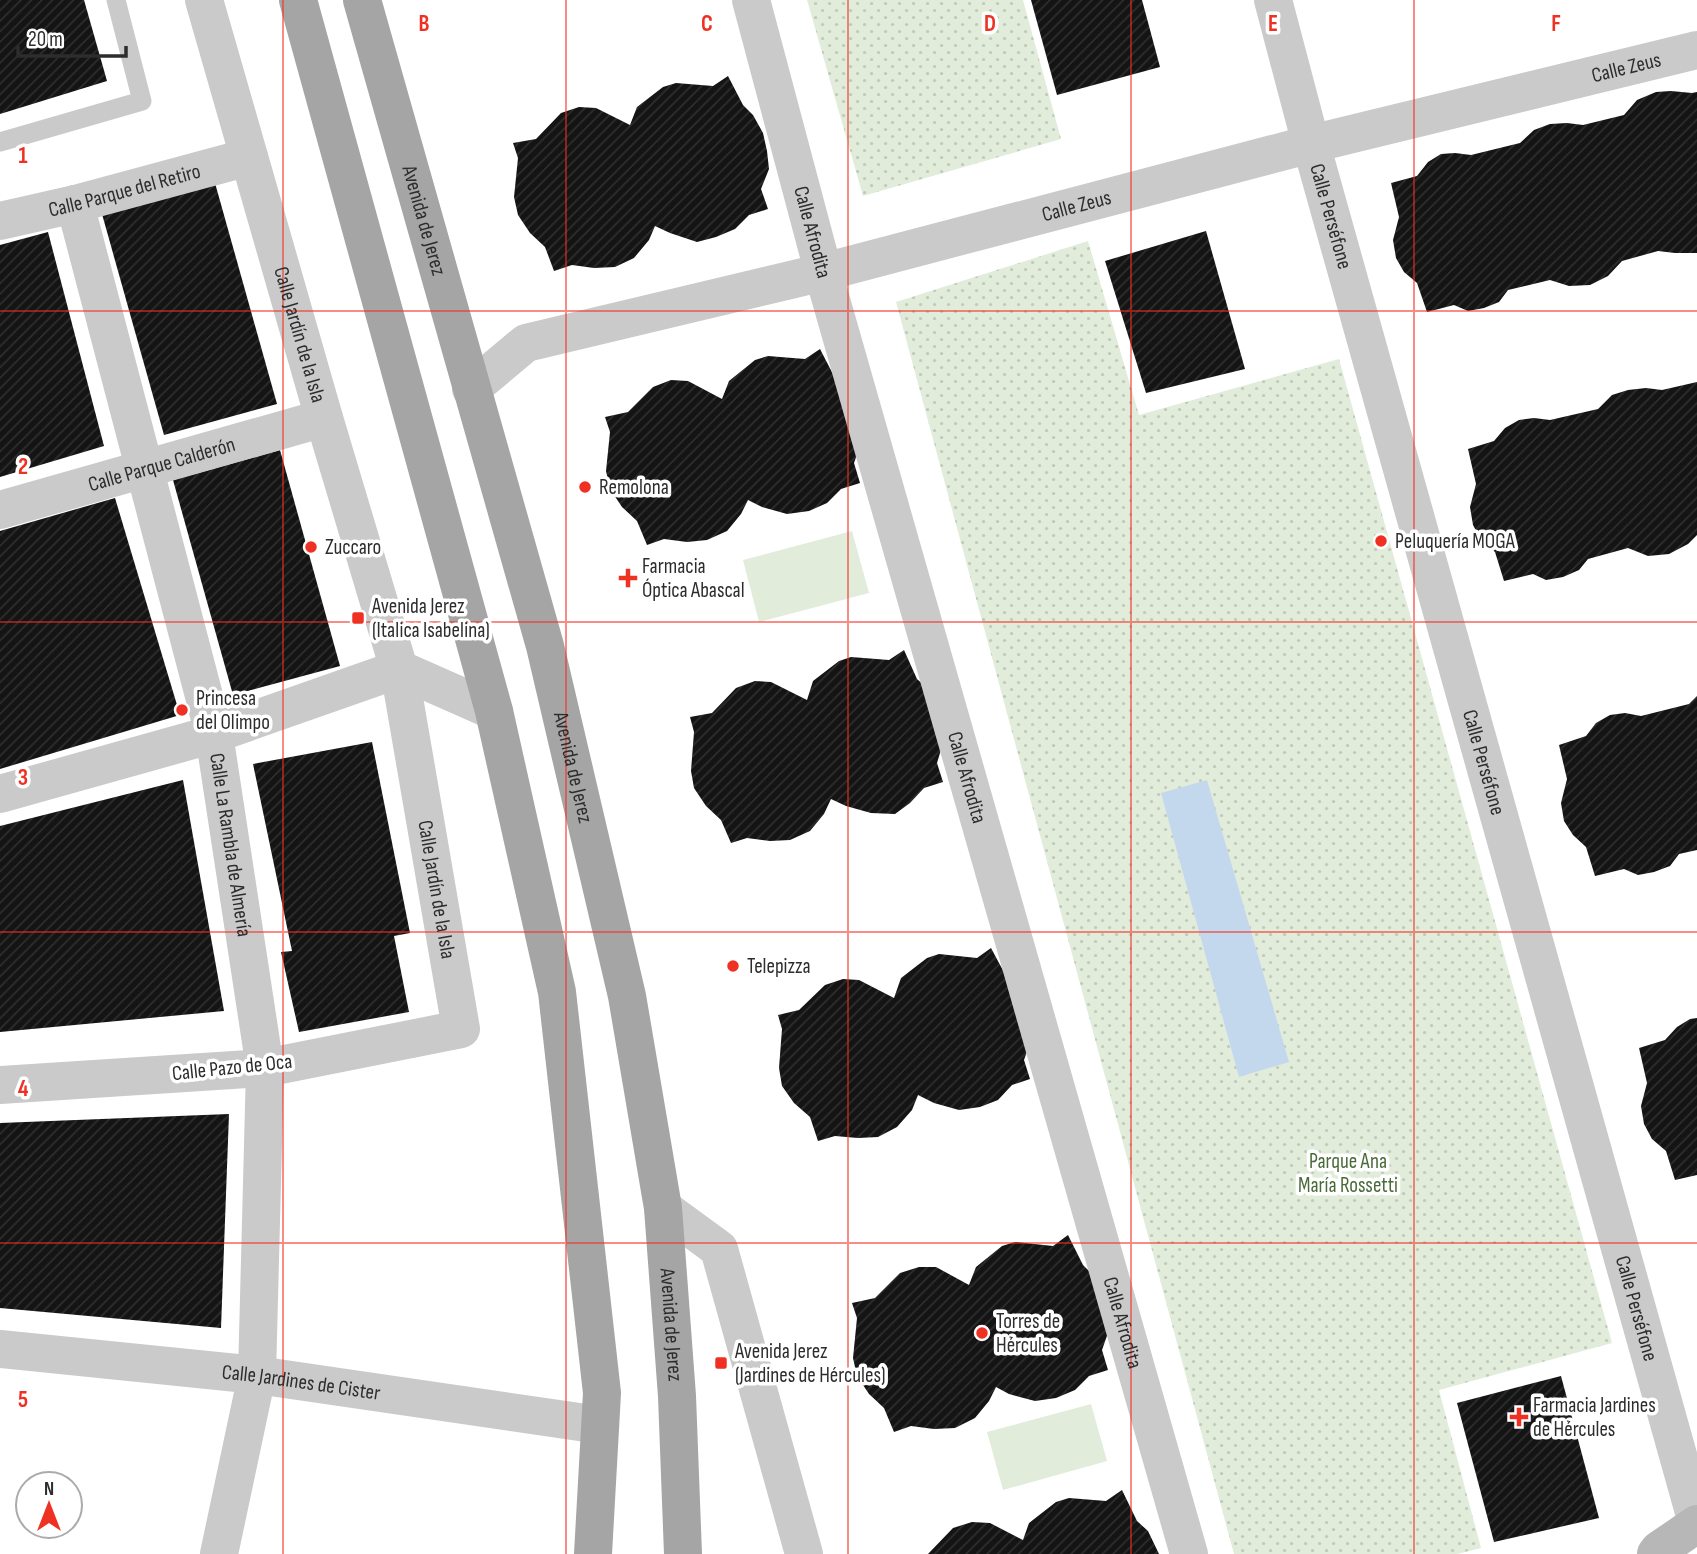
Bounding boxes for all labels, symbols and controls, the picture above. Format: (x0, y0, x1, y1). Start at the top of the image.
text: B (419, 10, 430, 38)
text: C (701, 10, 713, 38)
text: D (984, 10, 996, 38)
text: E (1268, 10, 1278, 38)
text: F (1551, 10, 1561, 38)
scale bar (18, 14, 126, 58)
text: 20 m (28, 27, 63, 52)
street label: Calle Zeus (1589, 47, 1664, 88)
text: 1 (18, 142, 28, 170)
street label: Calle Parque del Retiro (46, 159, 203, 223)
street label: Calle Perséfone (1304, 161, 1357, 272)
street label: Avenida de Jerez (396, 162, 452, 279)
street label: Calle Afrodita (788, 183, 836, 281)
street label: Calle Zeus (1039, 185, 1114, 227)
street label: Calle Jardín de la Isla (268, 264, 331, 406)
street label: Calle Parque Calderón (85, 432, 238, 497)
text: 2 (18, 453, 28, 481)
place label: Remolona (599, 475, 669, 500)
marker: Remolona (577, 479, 593, 495)
place label: Peluquería MOGA (1395, 529, 1516, 554)
marker: Peluquería MOGA (1373, 533, 1389, 549)
place label: Zuccaro (325, 535, 381, 560)
marker: Zuccaro (303, 539, 319, 555)
place label: Farmacia Óptica Abascal (642, 554, 745, 603)
marker: Farmacia Óptica Abascal (620, 570, 636, 586)
place label: Avenida Jerez (Italica Isabelina) (371, 594, 490, 643)
marker: Avenida Jerez (Italica Isabelina) (350, 610, 366, 626)
place label: Princesa del Olimpo (196, 686, 270, 735)
marker: Princesa del Olimpo (174, 702, 190, 718)
street label: Calle Perséfone (1457, 707, 1510, 818)
street label: Avenida de Jerez (548, 708, 598, 826)
street label: Calle Afrodita (942, 729, 992, 826)
street label: Calle La Rambla de Almería (204, 751, 257, 938)
text: 3 (18, 764, 28, 792)
street label: Calle Jardín de la Isla (412, 818, 461, 961)
place label: Telepizza (747, 954, 811, 979)
marker: Telepizza (725, 958, 741, 974)
street label: Calle Pazo de Oca (171, 1049, 293, 1086)
text: 4 (18, 1075, 29, 1103)
park label: Parque Ana María Rossetti (1298, 1149, 1398, 1198)
street label: Calle Perséfone (1610, 1253, 1663, 1364)
street label: Avenida de Jerez (654, 1266, 688, 1383)
street label: Calle Afrodita (1098, 1274, 1147, 1372)
place label: Torres de Hércules (996, 1309, 1060, 1358)
marker: Torres de Hércules (974, 1325, 990, 1341)
place label: Avenida Jerez (Jardines de Hércules) (734, 1339, 886, 1388)
marker: Avenida Jerez (Jardines de Hércules) (713, 1355, 729, 1371)
street label: Calle Jardines de Cister (221, 1360, 382, 1406)
text: 5 (18, 1386, 28, 1414)
place label: Farmacia Jardines de Hércules (1533, 1393, 1656, 1442)
marker: Farmacia Jardines de Hércules (1511, 1409, 1527, 1425)
north arrow (14, 1470, 84, 1540)
text: N (44, 1478, 54, 1501)

